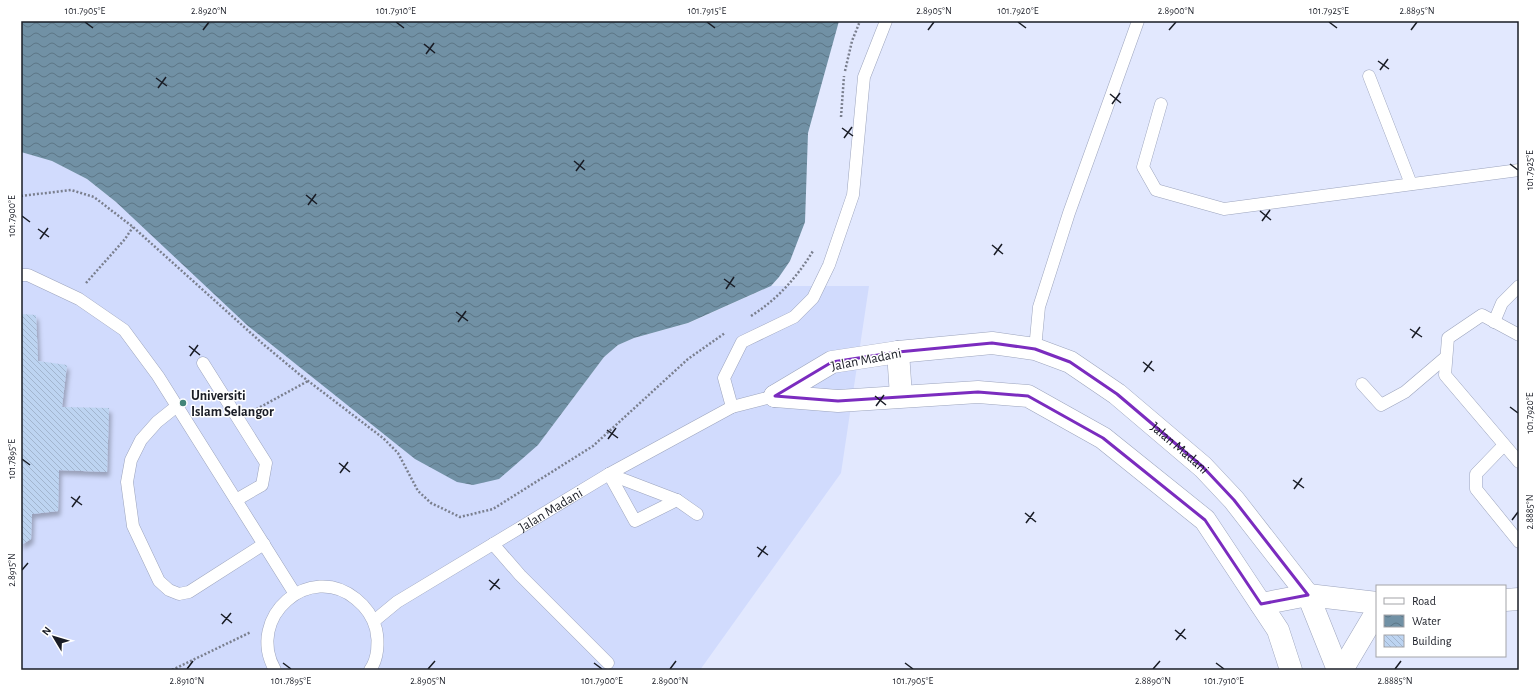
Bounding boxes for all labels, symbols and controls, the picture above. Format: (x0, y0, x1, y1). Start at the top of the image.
text: 101.7905°E (65, 6, 105, 16)
text: 2.8920°N (191, 6, 227, 16)
text: 101.7910°E (376, 6, 416, 16)
text: 101.7915°E (688, 6, 727, 16)
text: 2.8905°N (916, 6, 952, 16)
text: 101.7920°E (998, 6, 1039, 16)
text: 2.8900°N (1158, 6, 1194, 16)
text: 101.7925°E (1309, 6, 1349, 16)
text: 2.8895°N (1400, 6, 1434, 16)
text: 101.7925°E (1525, 150, 1535, 190)
text: 101.7900°E (7, 195, 17, 237)
street label: Jalan Madani (830, 346, 903, 374)
place label: Universiti Islam Selangor (191, 389, 274, 419)
text: 101.7920°E (1525, 392, 1535, 433)
marker: Universiti Islam Selangor (178, 398, 188, 408)
street label: Jalan Madani (1148, 420, 1211, 477)
text: 101.7895°E (7, 439, 17, 479)
street label: Jalan Madani (517, 486, 585, 535)
text: 2.8885°N (1525, 495, 1535, 530)
text: 2.8915°N (7, 553, 17, 587)
legend (1376, 585, 1506, 657)
text: Road (1412, 595, 1436, 607)
text: Water (1412, 615, 1441, 627)
north arrow (34, 617, 74, 657)
text: N (40, 625, 53, 638)
text: Building (1412, 635, 1452, 647)
text: 2.8910°N (170, 676, 204, 686)
text: 101.7895°E (271, 676, 311, 686)
text: 2.8905°N (410, 676, 446, 686)
text: 101.7900°E (581, 676, 623, 686)
text: 2.8900°N (652, 676, 688, 686)
text: 101.7905°E (893, 676, 933, 686)
text: 2.8890°N (1135, 676, 1171, 686)
text: 101.7910°E (1204, 676, 1244, 686)
text: 2.8885°N (1378, 676, 1413, 686)

